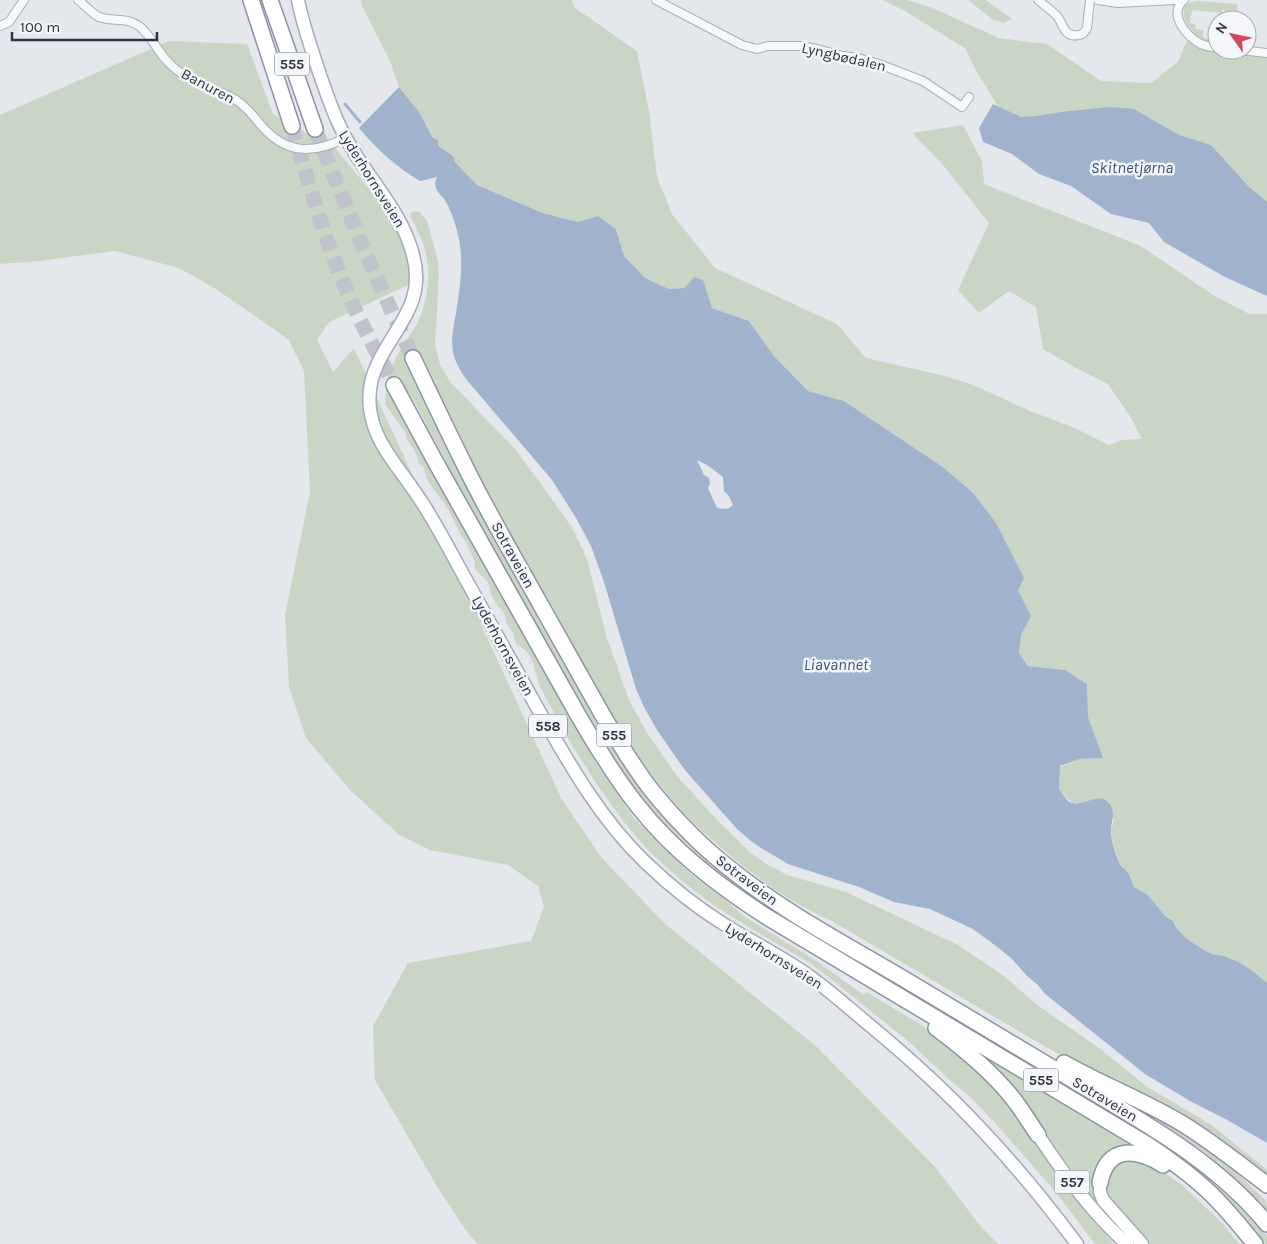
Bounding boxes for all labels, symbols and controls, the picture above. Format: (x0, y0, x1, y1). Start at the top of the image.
scale bar (12, 10, 158, 42)
north arrow (1207, 10, 1257, 60)
text: 100 m (20, 18, 60, 36)
text: N (1212, 19, 1231, 37)
street label: Lyngbødalen (800, 39, 888, 75)
road number: 555 (274, 52, 310, 76)
street label: Banuren (178, 64, 238, 108)
street label: Lyderhornsveien (335, 127, 409, 231)
water label: Skitnetjørna (1091, 158, 1173, 177)
street label: Sotraveien (487, 519, 539, 591)
street label: Lyderhornsveien (468, 593, 538, 699)
water label: Liavannet (804, 655, 869, 674)
road number: 558 (529, 714, 567, 738)
road number: 555 (596, 724, 632, 746)
street label: Sotraveien (712, 851, 782, 909)
street label: Lyderhornsveien (722, 919, 826, 993)
road number: 555 (1024, 1068, 1058, 1092)
street label: Sotraveien (1069, 1072, 1141, 1126)
road number: 557 (1054, 1170, 1090, 1194)

